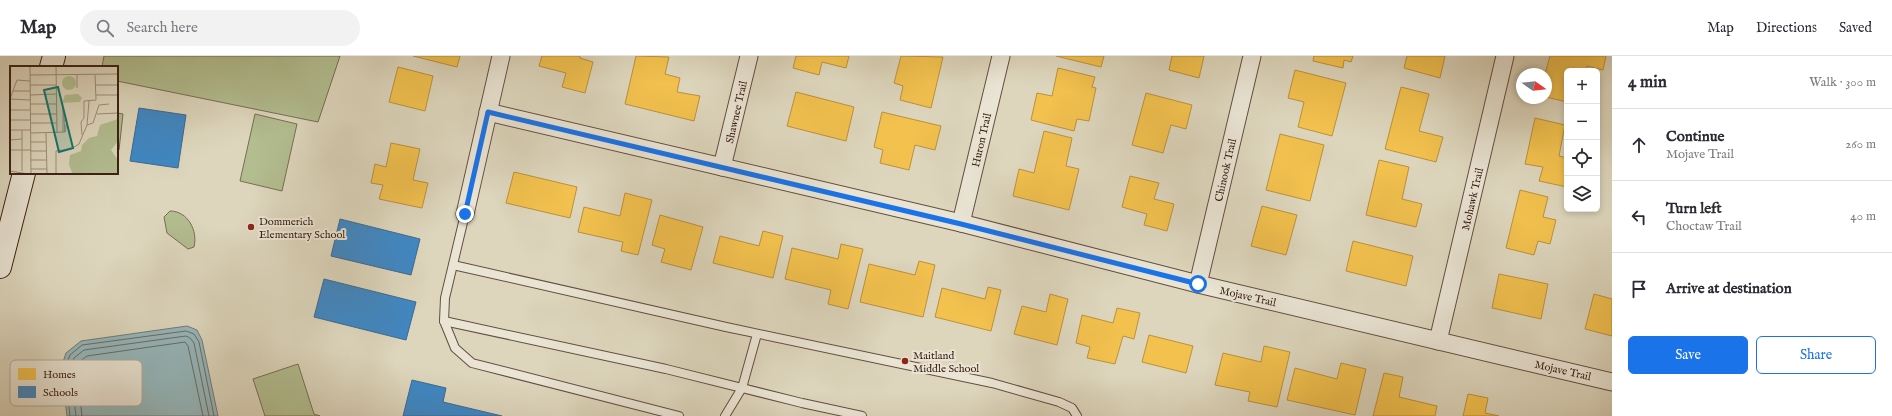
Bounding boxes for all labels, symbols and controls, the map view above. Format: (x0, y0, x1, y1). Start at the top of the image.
search box (80, 10, 360, 46)
text: Map (20, 16, 56, 40)
icon: search (94, 17, 116, 39)
text: Search here (126, 18, 198, 37)
text: Map (1707, 19, 1734, 37)
text: Directions (1756, 19, 1817, 37)
text: Saved (1839, 19, 1872, 37)
inset map (10, 66, 118, 174)
north arrow (1516, 68, 1552, 104)
map controls (1564, 68, 1600, 212)
button: + (1564, 68, 1600, 104)
text: 4 min (1628, 72, 1667, 93)
text: Walk · 300 m (1809, 74, 1876, 91)
street label: Shawnee Trail (723, 80, 751, 145)
button: − (1564, 104, 1600, 140)
street label: Huron Trail (969, 112, 995, 169)
text: Continue (1666, 127, 1724, 146)
icon: ahead (1628, 134, 1650, 156)
text: 260 m (1845, 136, 1876, 153)
street label: Chinook Trail (1212, 137, 1240, 203)
button: locate (1564, 140, 1600, 176)
text: Mojave Trail (1666, 146, 1734, 163)
street label: Mohawk Trail (1459, 167, 1487, 232)
button: layers (1564, 176, 1600, 212)
text: Turn left (1666, 199, 1722, 218)
route end (456, 205, 474, 223)
icon: left (1628, 206, 1650, 228)
text: 40 m (1850, 208, 1876, 225)
place label: Dommerich Elementary School (259, 215, 345, 242)
text: Choctaw Trail (1666, 218, 1742, 235)
marker: Dommerich Elementary School (246, 222, 256, 232)
route start (1189, 275, 1207, 293)
icon: arrive (1628, 278, 1650, 300)
text: Arrive at destination (1666, 279, 1792, 298)
street label: Mojave Trail (1218, 284, 1277, 310)
button: Save (1628, 336, 1748, 374)
button: Share (1756, 336, 1876, 374)
place label: Maitland Middle School (913, 349, 979, 376)
marker: Maitland Middle School (900, 356, 910, 366)
street label: Mojave Trail (1533, 358, 1592, 384)
legend (10, 360, 142, 406)
text: Homes (43, 368, 76, 382)
text: Schools (43, 386, 78, 400)

